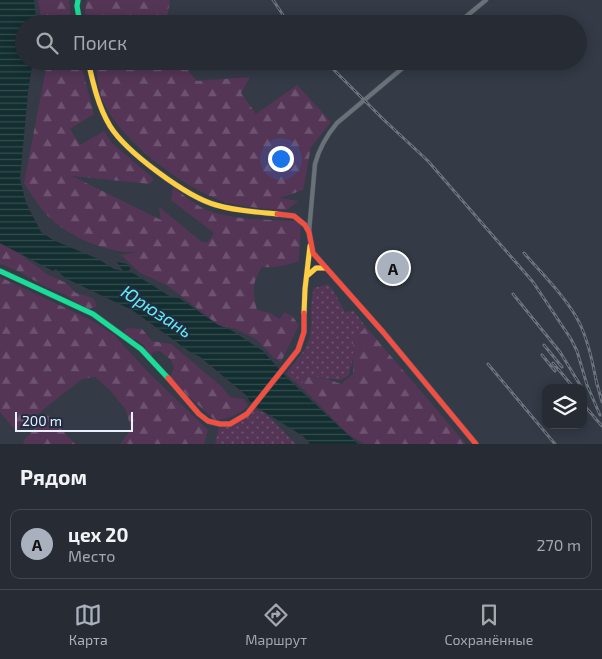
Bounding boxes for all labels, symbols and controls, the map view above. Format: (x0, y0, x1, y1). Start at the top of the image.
search box (15, 15, 587, 70)
icon: search (33, 29, 61, 57)
text: Поиск (73, 31, 127, 54)
your location (268, 146, 294, 172)
pin: A (377, 249, 409, 287)
water label: Юрюзань (117, 280, 197, 342)
map controls (542, 384, 587, 429)
button: layers (542, 384, 587, 429)
scale bar (15, 409, 132, 432)
text: 200 m (22, 412, 62, 429)
text: Рядом (20, 464, 87, 489)
text: цех 20 (68, 523, 128, 546)
text: A (32, 535, 42, 554)
text: 270 m (537, 535, 581, 554)
text: Место (68, 546, 115, 565)
tab: Карта (69, 601, 108, 648)
tab: Маршрут (245, 601, 307, 648)
tab: Сохранённые (445, 601, 533, 648)

